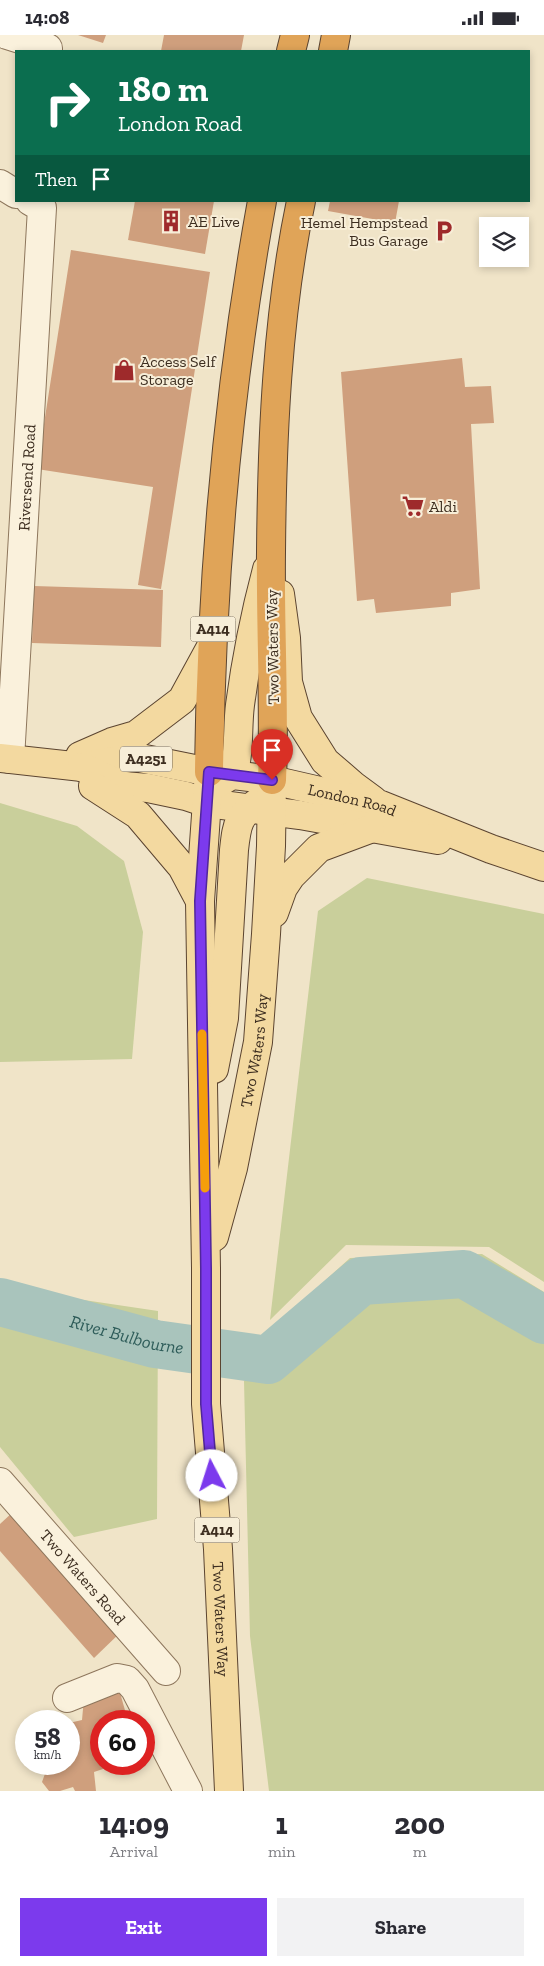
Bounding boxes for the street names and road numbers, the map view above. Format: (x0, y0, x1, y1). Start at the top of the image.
street label: Riversend Road (14, 423, 39, 531)
street label: Two Waters Way (262, 588, 283, 705)
road number: A414 (190, 617, 236, 641)
road number: A4251 (120, 747, 172, 771)
street label: London Road (306, 780, 399, 820)
street label: Two Waters Way (236, 992, 272, 1109)
road number: A414 (194, 1517, 240, 1543)
street label: Two Waters Road (36, 1526, 130, 1629)
street label: Two Waters Way (209, 1561, 233, 1678)

